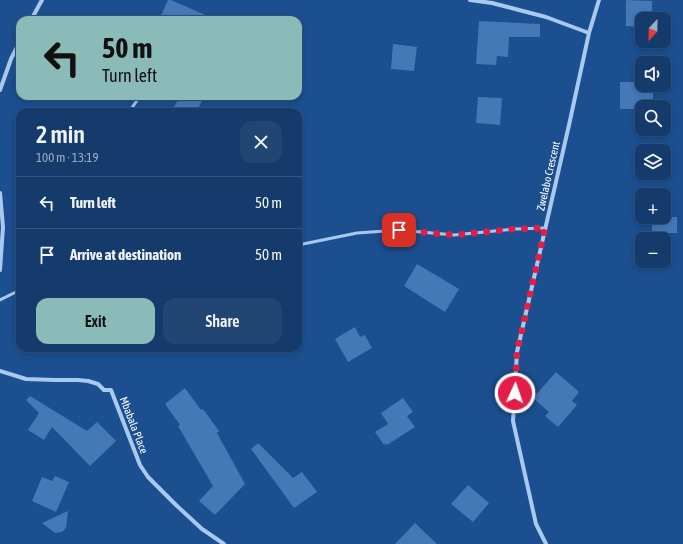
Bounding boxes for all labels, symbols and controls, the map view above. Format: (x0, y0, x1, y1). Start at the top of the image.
north arrow (635, 12, 671, 48)
map controls (635, 12, 671, 268)
icon: left (36, 32, 88, 84)
text: 50 m (102, 32, 152, 64)
button: sound (635, 56, 671, 92)
text: Turn left (102, 65, 157, 86)
button: search (635, 100, 671, 136)
text: 2 min (36, 121, 85, 148)
button: close (240, 121, 282, 163)
street label: Zwelabo Crescent (534, 140, 562, 212)
button: layers (635, 144, 671, 180)
text: 100 m · 13:19 (36, 150, 99, 165)
button: + (635, 188, 671, 224)
icon: left (36, 192, 58, 214)
text: Turn left (70, 194, 116, 211)
text: 50 m (255, 194, 282, 211)
pin (382, 213, 416, 247)
icon: arrive (388, 219, 410, 241)
button: − (635, 232, 671, 268)
icon: arrive (36, 244, 58, 266)
text: Arrive at destination (70, 246, 181, 263)
text: 50 m (255, 246, 282, 263)
button: Exit (36, 298, 155, 344)
button: Share (163, 298, 282, 344)
position arrow (494, 372, 536, 414)
street label: Mbabala Place (118, 395, 150, 455)

